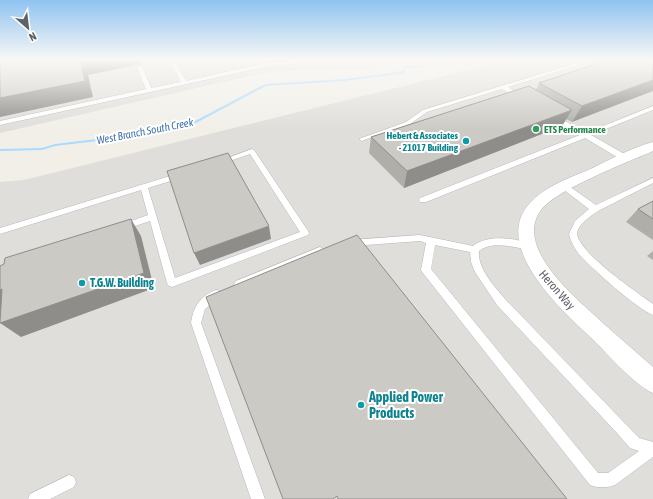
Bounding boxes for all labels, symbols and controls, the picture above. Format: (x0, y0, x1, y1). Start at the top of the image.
north arrow (8, 8, 48, 48)
text: N (27, 30, 38, 44)
water label: West Branch South Creek (96, 116, 195, 146)
marker: ETS Performance (531, 124, 541, 134)
place label: ETS Performance (544, 124, 606, 135)
place label: Hebert & Associates - 21017 Building (387, 130, 459, 153)
marker: Hebert & Associates - 21017 Building (461, 136, 471, 146)
street label: Heron Way (536, 267, 578, 313)
place label: T.G.W. Building (90, 276, 155, 290)
marker: T.G.W. Building (77, 278, 87, 288)
place label: Applied Power Products (368, 389, 444, 421)
marker: Applied Power Products (356, 400, 366, 410)

